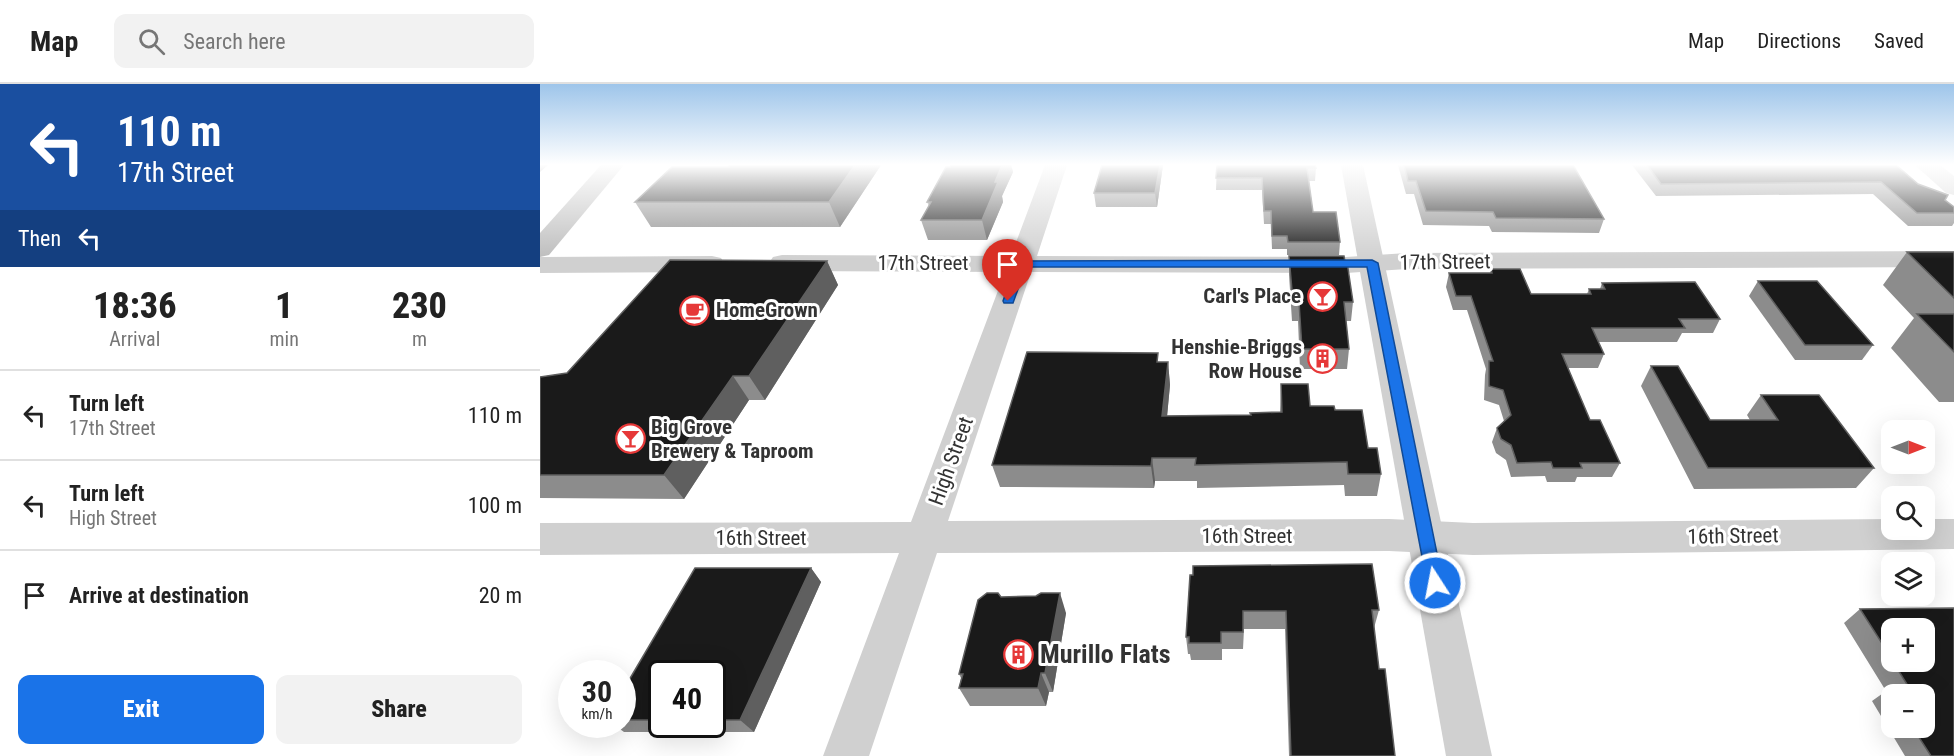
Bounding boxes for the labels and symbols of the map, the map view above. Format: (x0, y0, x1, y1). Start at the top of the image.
pin (982, 239, 1033, 301)
street label: 17th Street (1399, 249, 1491, 275)
street label: 17th Street (877, 251, 969, 275)
bar icon: Carl's Place (1306, 280, 1338, 312)
place label: Carl's Place (1203, 284, 1301, 308)
cafe icon: HomeGrown (679, 294, 711, 326)
place label: HomeGrown (716, 298, 818, 322)
place label: Henshie-Briggs Row House (1171, 335, 1302, 383)
building icon: Henshie-Briggs Row House (1307, 343, 1339, 375)
street label: High Street (924, 413, 978, 509)
place label: Big Grove Brewery & Taproom (651, 415, 814, 463)
north arrow (1881, 420, 1935, 474)
bar icon: Big Grove Brewery & Taproom (614, 423, 646, 455)
street label: 16th Street (1687, 523, 1779, 549)
street label: 16th Street (1201, 524, 1293, 548)
street label: 16th Street (715, 526, 807, 550)
position arrow (1403, 551, 1467, 615)
building icon: Murillo Flats (1003, 638, 1035, 670)
place label: Murillo Flats (1040, 639, 1171, 669)
speed limit sign: 40 (648, 660, 726, 738)

